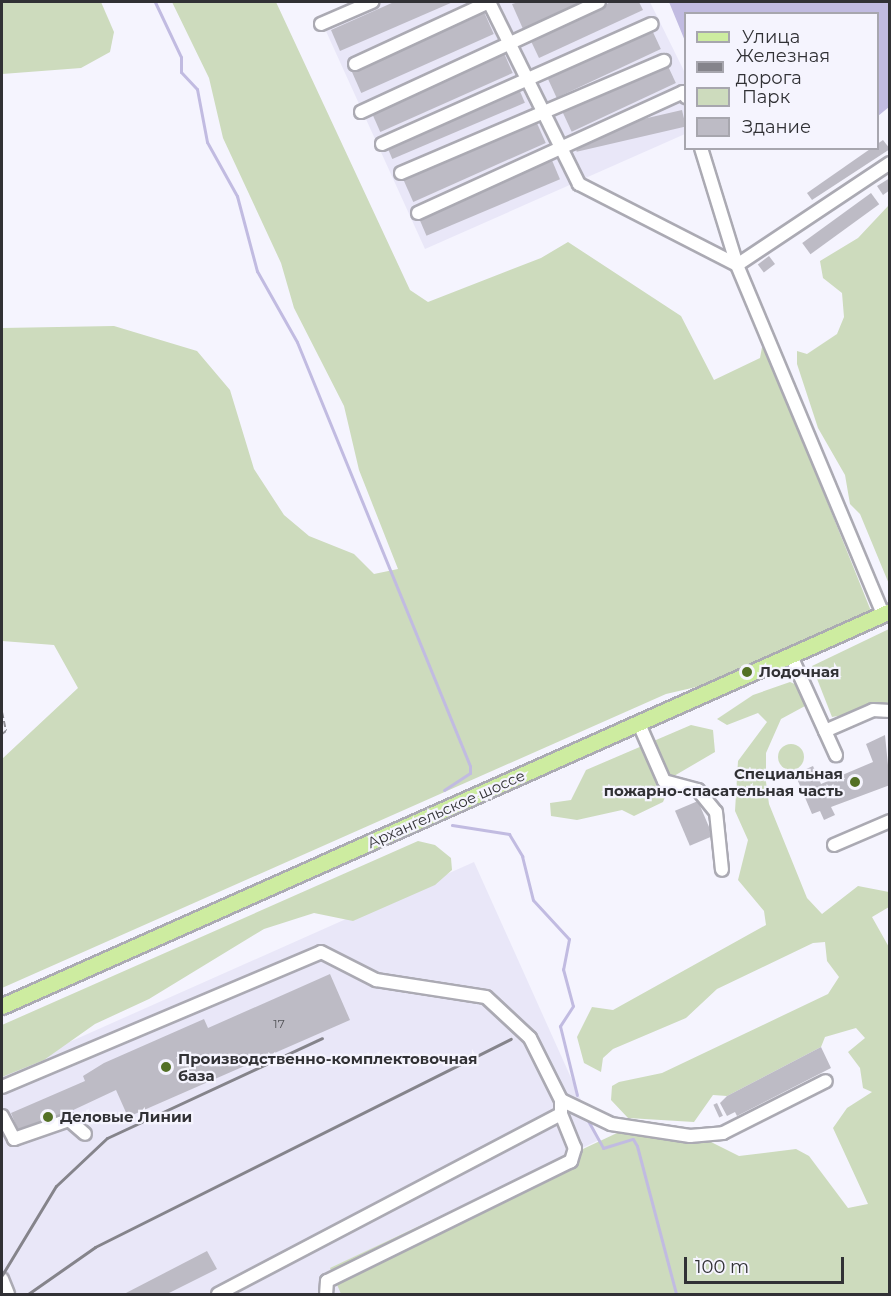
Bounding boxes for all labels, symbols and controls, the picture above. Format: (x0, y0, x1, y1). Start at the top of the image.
legend (684, 12, 879, 150)
text: Улица (742, 26, 800, 48)
text: Железная дорога (736, 45, 830, 89)
text: Парк (742, 86, 790, 108)
text: Здание (742, 116, 811, 138)
place label: Лодочная (759, 663, 839, 681)
marker: Лодочная (740, 665, 754, 679)
place label: Специальная пожарно-спасательная часть (604, 764, 843, 799)
street label: Архангельское шоссе (364, 766, 528, 852)
marker: Специальная пожарно-спасательная часть (848, 775, 862, 789)
house number: 17 (273, 1017, 285, 1031)
place label: Производственно-комплектовочная база (178, 1049, 477, 1084)
marker: Производственно-комплектовочная база (159, 1060, 173, 1074)
place label: Деловые Линии (60, 1108, 192, 1126)
marker: Деловые Линии (41, 1110, 55, 1124)
scale bar (687, 1245, 848, 1283)
text: 100 m (695, 1256, 749, 1278)

